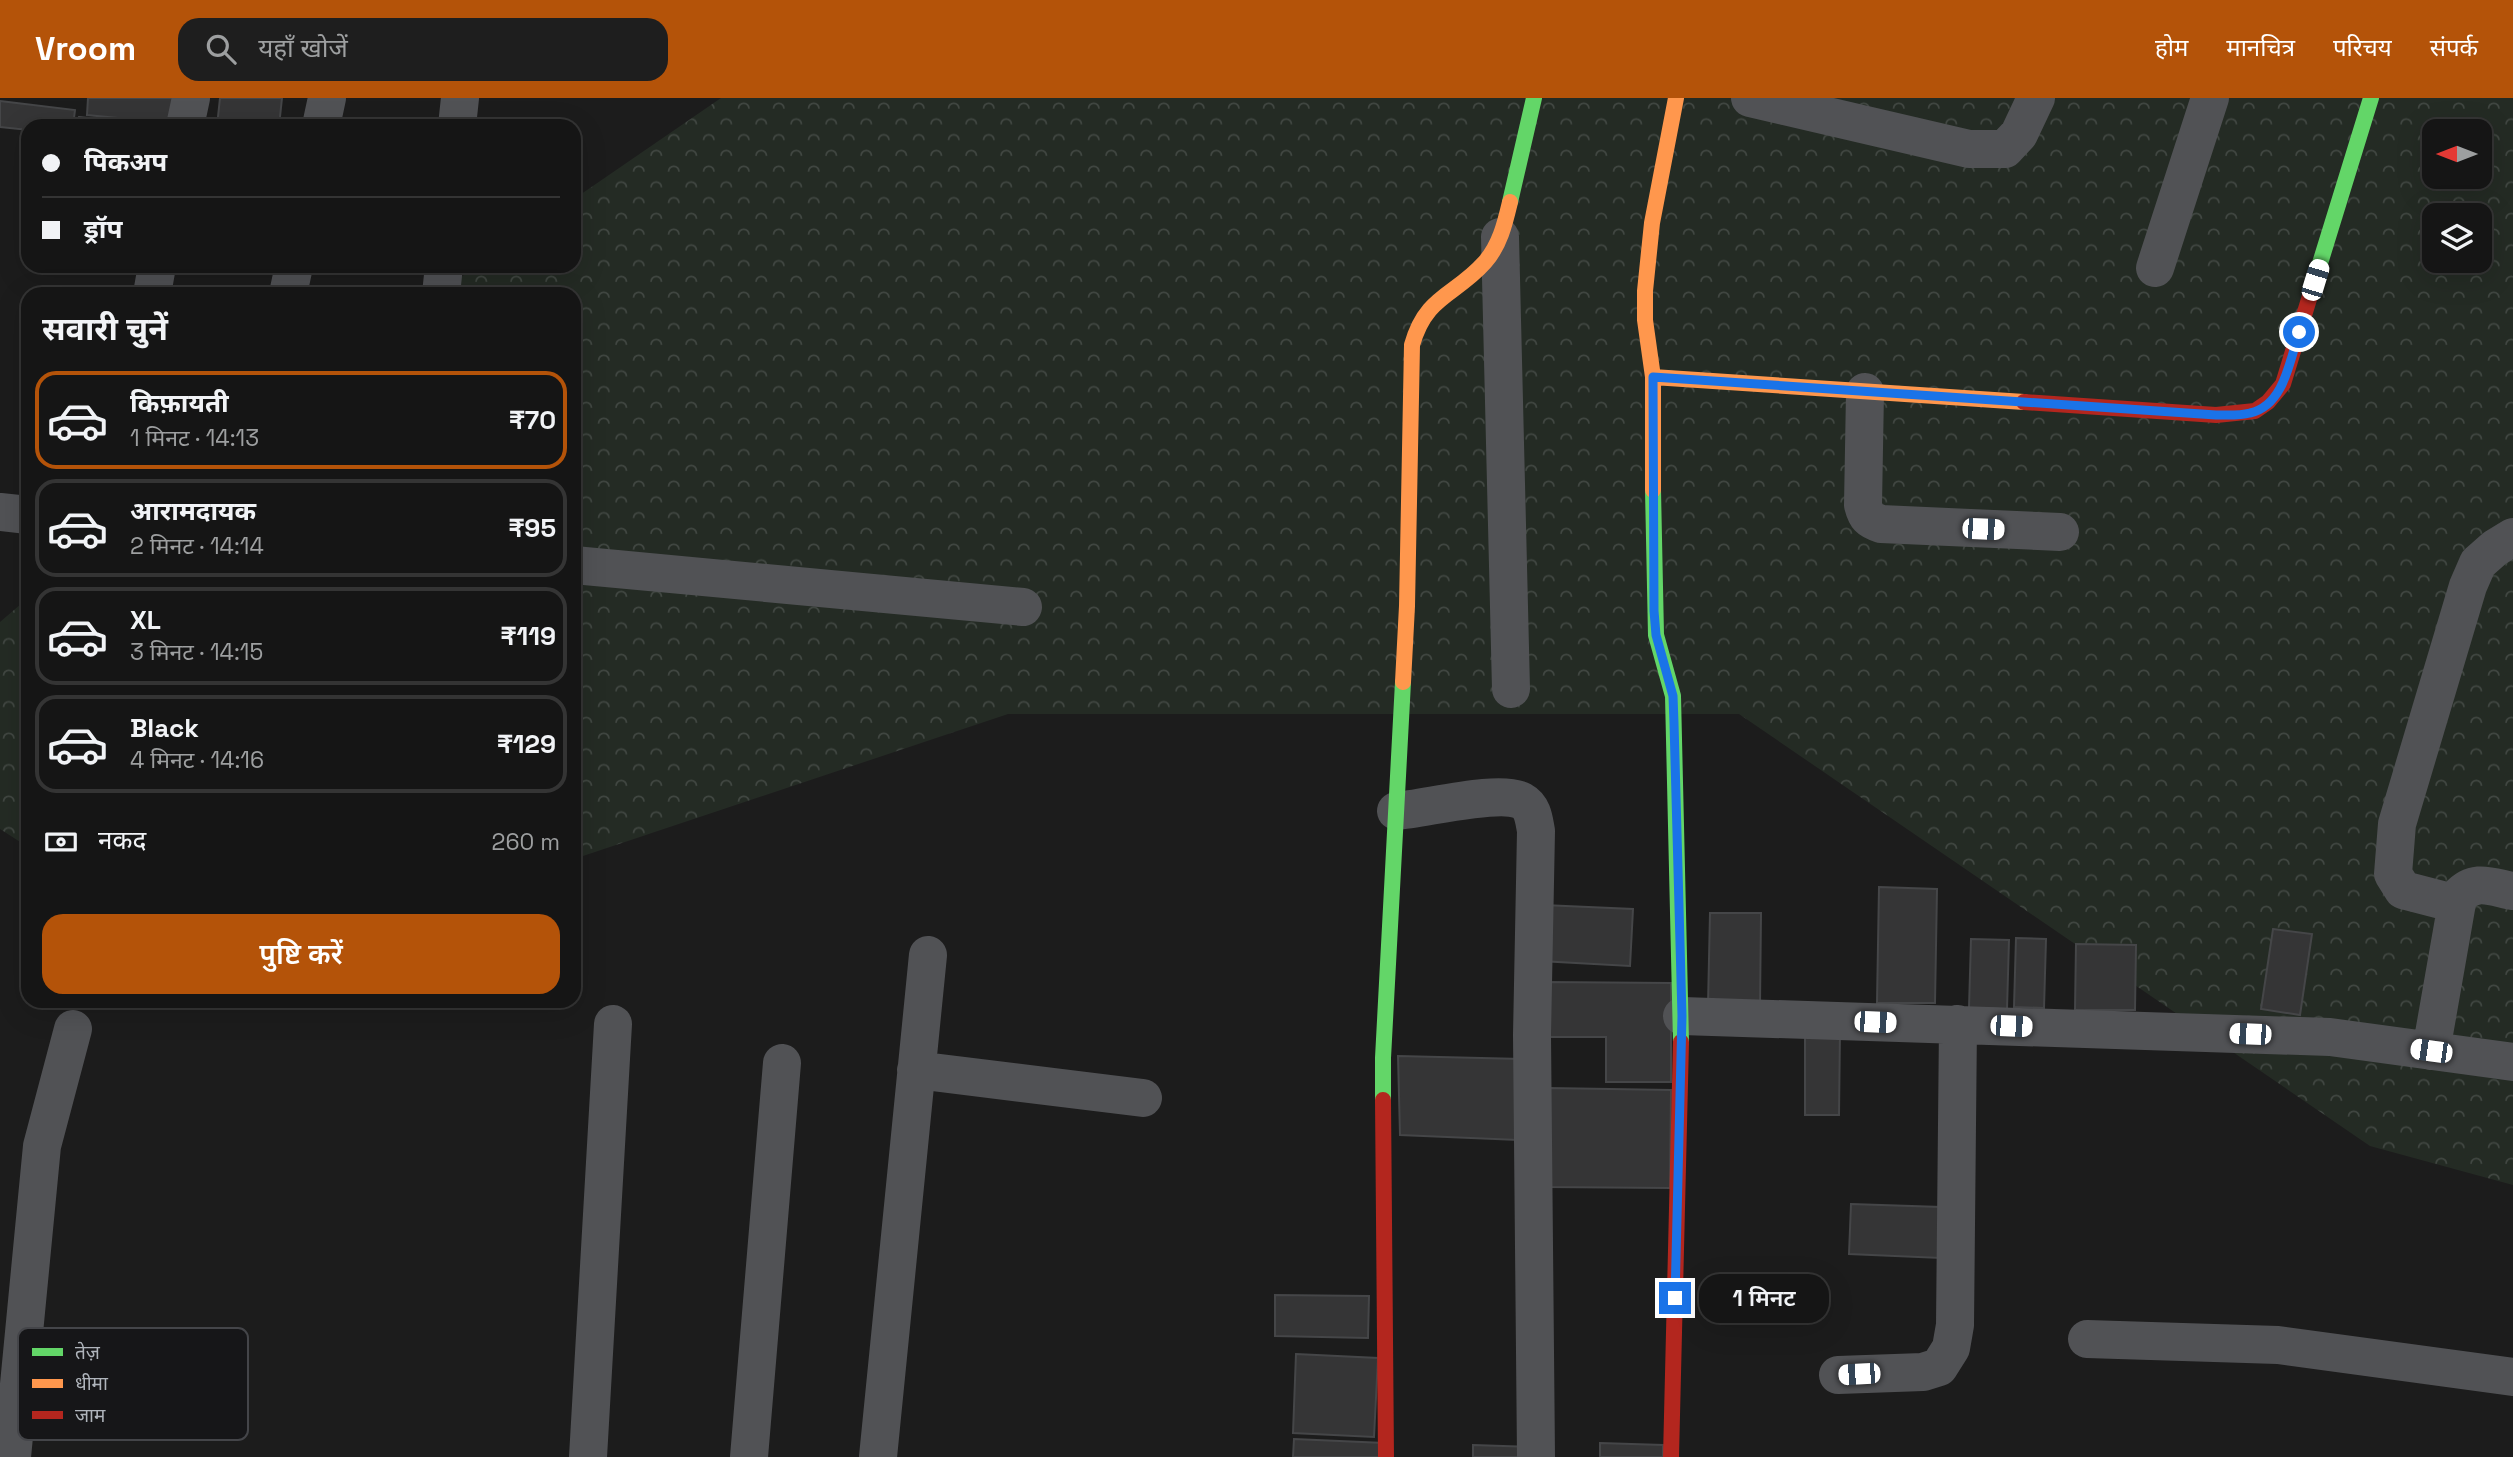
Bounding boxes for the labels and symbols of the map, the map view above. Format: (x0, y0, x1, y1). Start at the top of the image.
north arrow (2422, 119, 2492, 189)
car (2299, 257, 2332, 303)
route start (2283, 316, 2315, 348)
car (1962, 518, 2005, 540)
car (1854, 1011, 1897, 1033)
car (1990, 1015, 2033, 1037)
car (2229, 1023, 2272, 1045)
car (2409, 1038, 2454, 1064)
callout: 1 मिनट (1700, 1274, 1829, 1322)
route end (1659, 1282, 1691, 1314)
legend (18, 1328, 248, 1440)
text: तेज़ (75, 1340, 101, 1365)
car (1838, 1362, 1881, 1386)
text: धीमा (75, 1371, 109, 1396)
text: जाम (75, 1403, 106, 1428)

